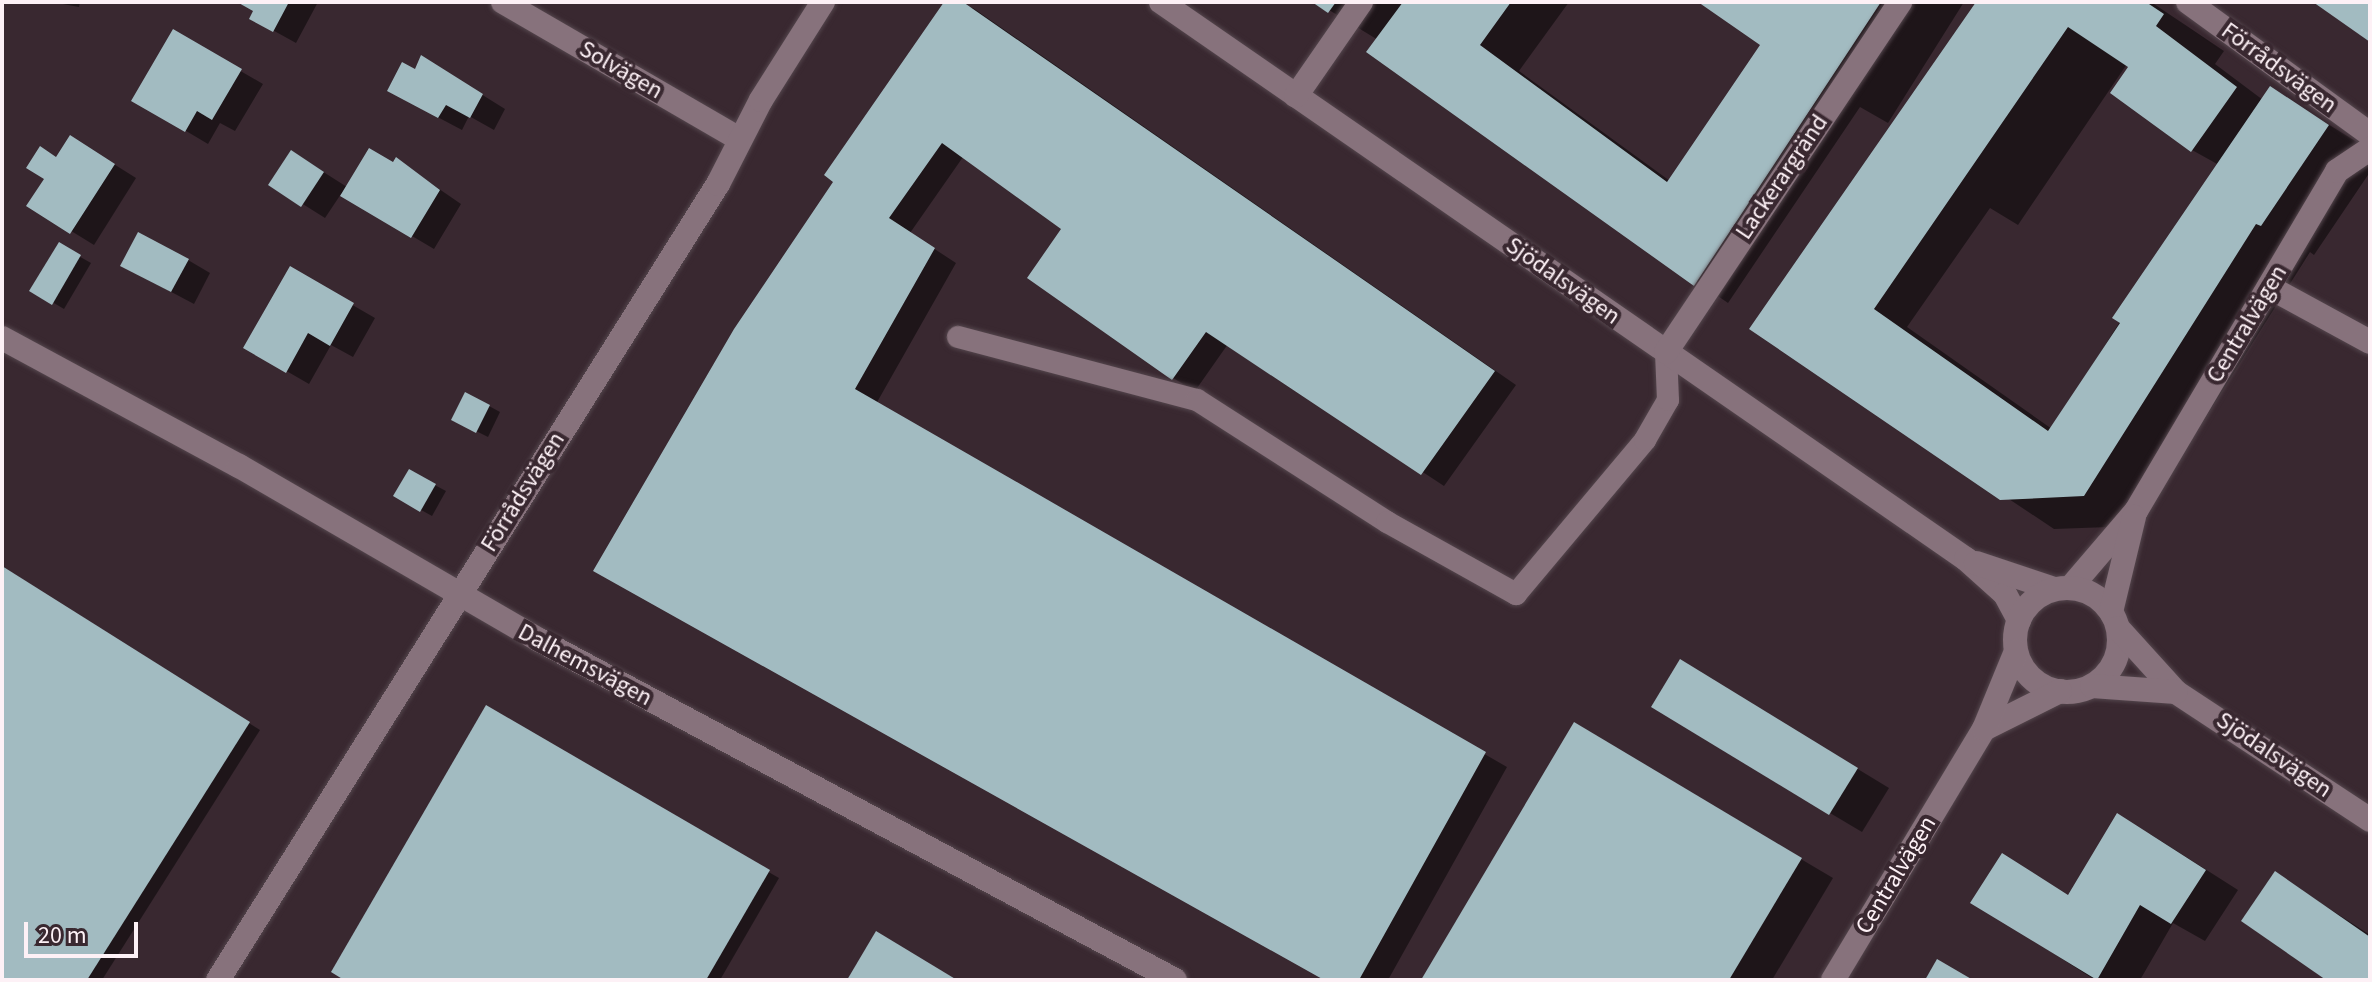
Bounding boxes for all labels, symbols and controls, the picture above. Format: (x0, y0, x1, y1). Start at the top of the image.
street label: Förrådsvägen (2216, 16, 2342, 120)
street label: Solvägen (574, 35, 668, 105)
street label: Lackerargränd (1730, 109, 1834, 245)
street label: Sjödalsvägen (1500, 231, 1626, 331)
street label: Centralvägen (2201, 260, 2293, 388)
street label: Förrådsvägen (475, 427, 571, 557)
street label: Dalhemsvägen (513, 618, 657, 712)
street label: Sjödalsvägen (2211, 706, 2337, 804)
street label: Centralvägen (1850, 811, 1942, 939)
scale bar (28, 906, 142, 956)
text: 20 m (38, 918, 87, 953)

